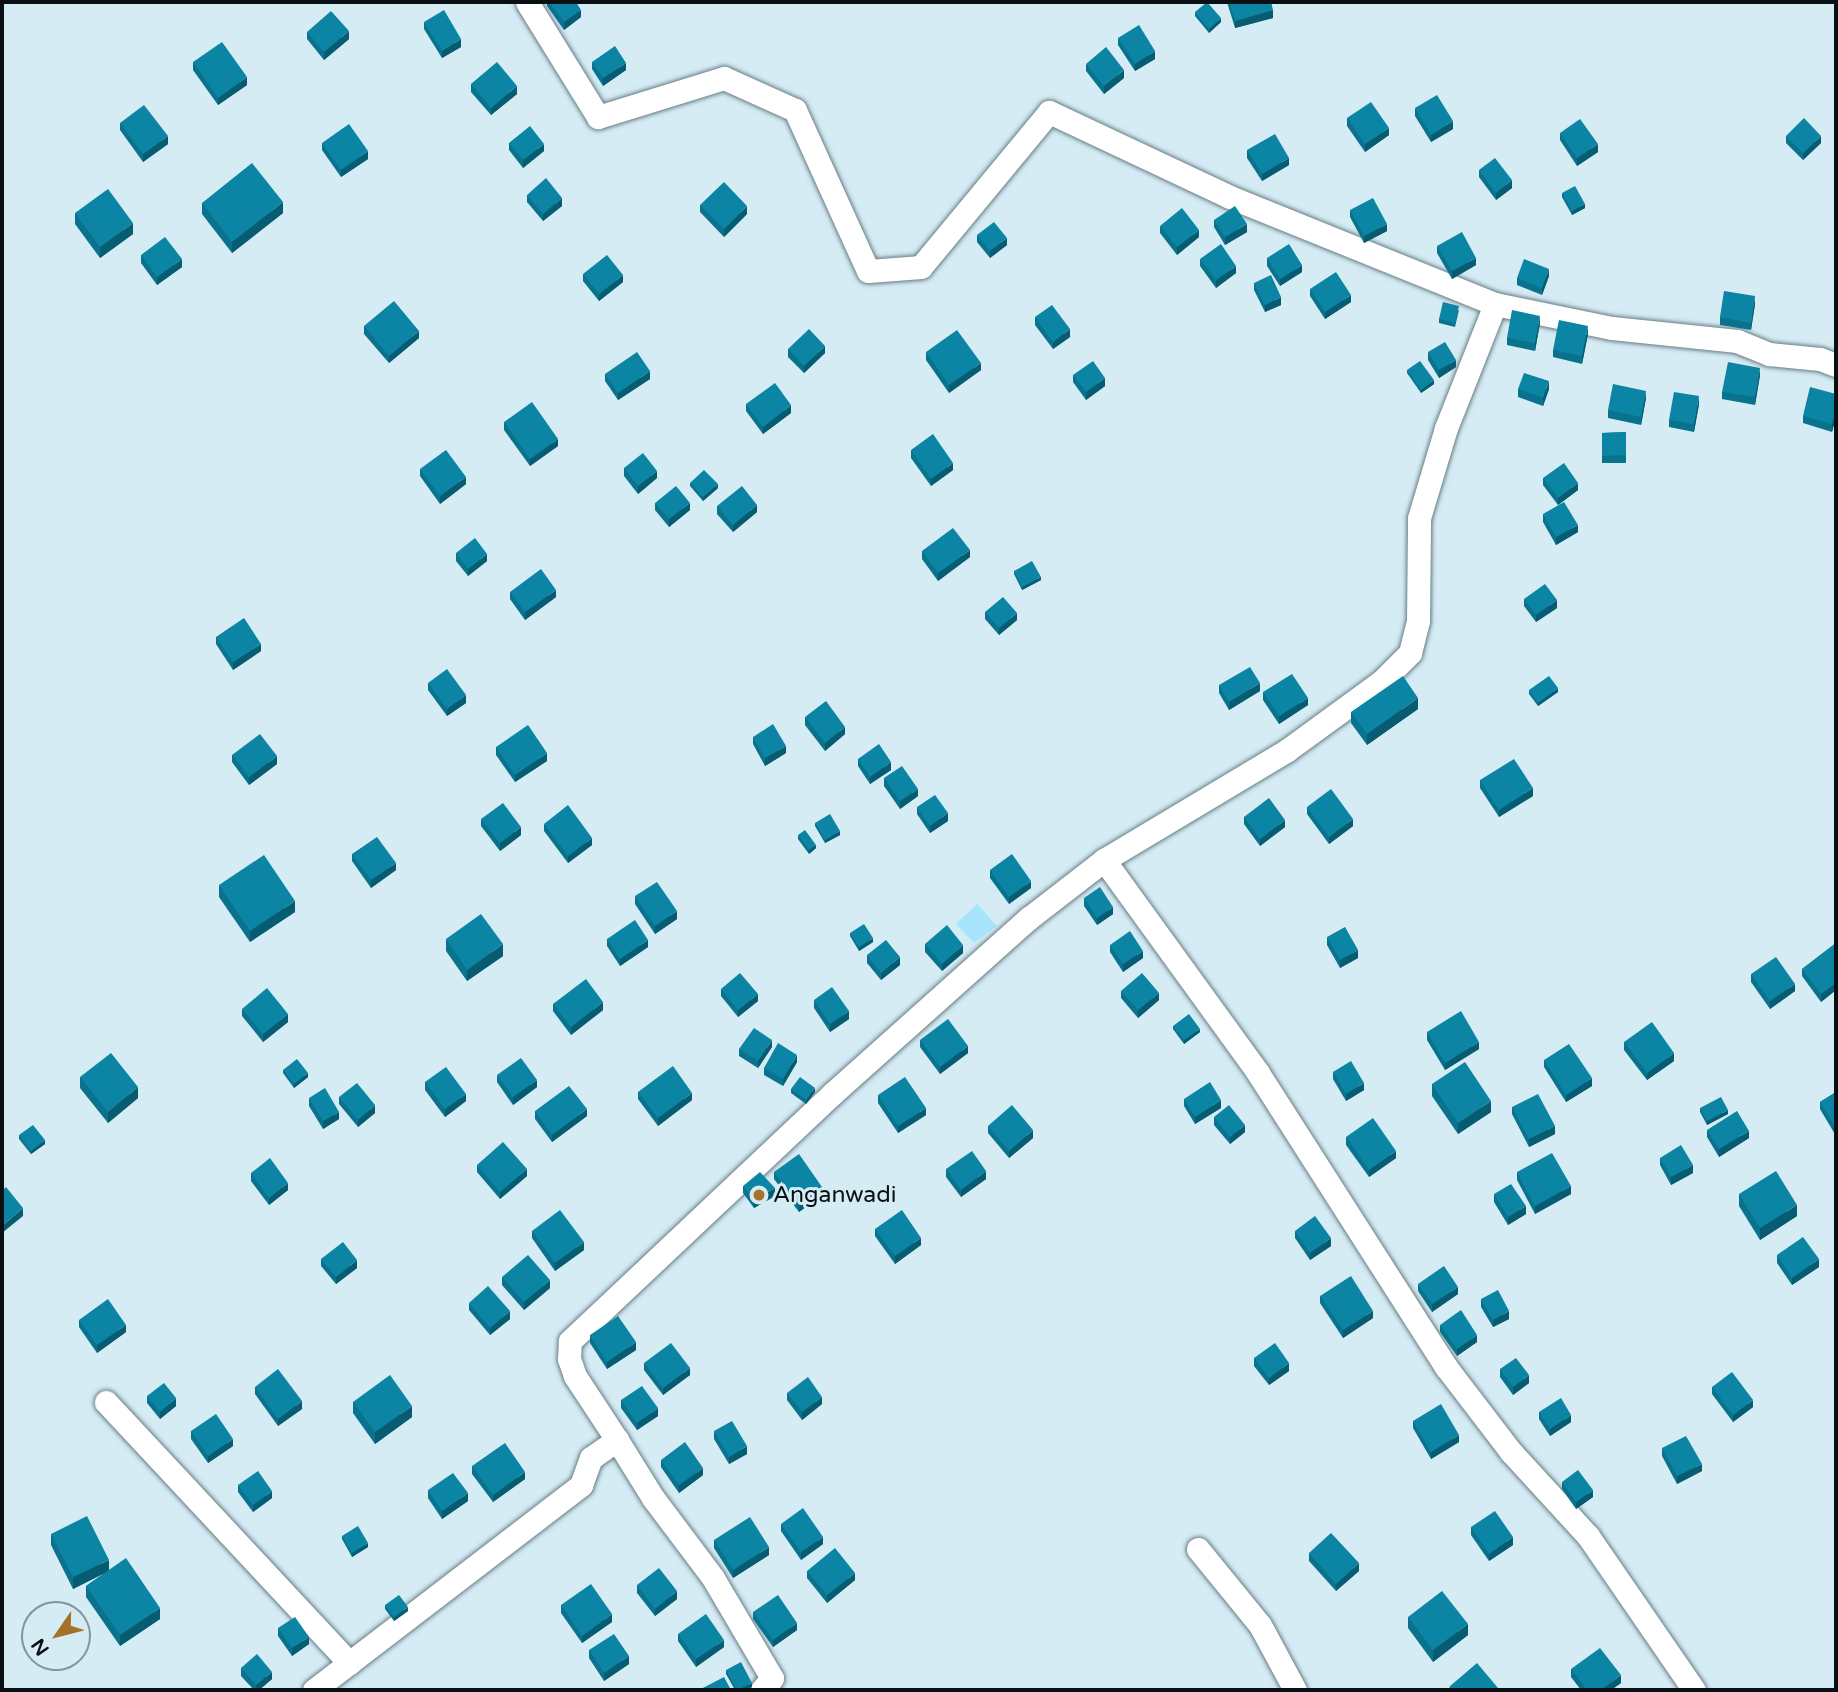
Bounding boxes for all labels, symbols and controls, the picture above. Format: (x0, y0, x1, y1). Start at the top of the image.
place label: Anganwadi (773, 1181, 897, 1209)
marker: Anganwadi (751, 1187, 767, 1203)
north arrow (21, 1601, 91, 1671)
text: N (27, 1634, 54, 1659)

